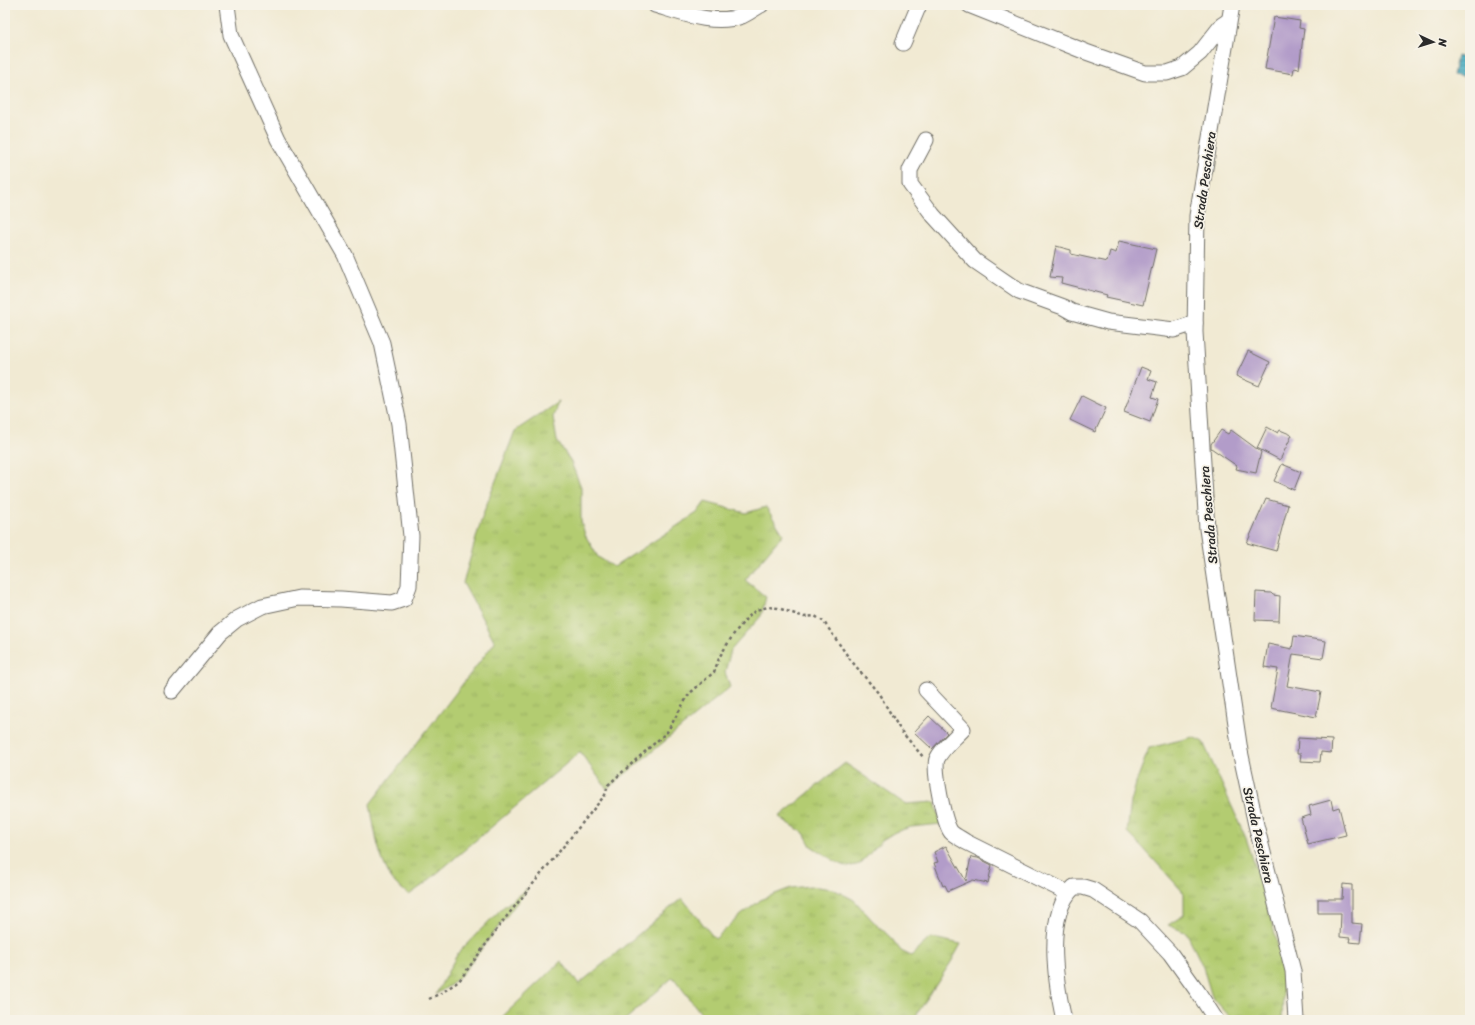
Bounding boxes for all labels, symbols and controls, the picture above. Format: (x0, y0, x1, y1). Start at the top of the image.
north arrow (1413, 22, 1453, 62)
text: N (1433, 37, 1452, 48)
street label: Strada Peschiera (1186, 129, 1223, 230)
street label: Strada Peschiera (1193, 465, 1224, 565)
street label: Strada Peschiera (1236, 785, 1281, 886)

